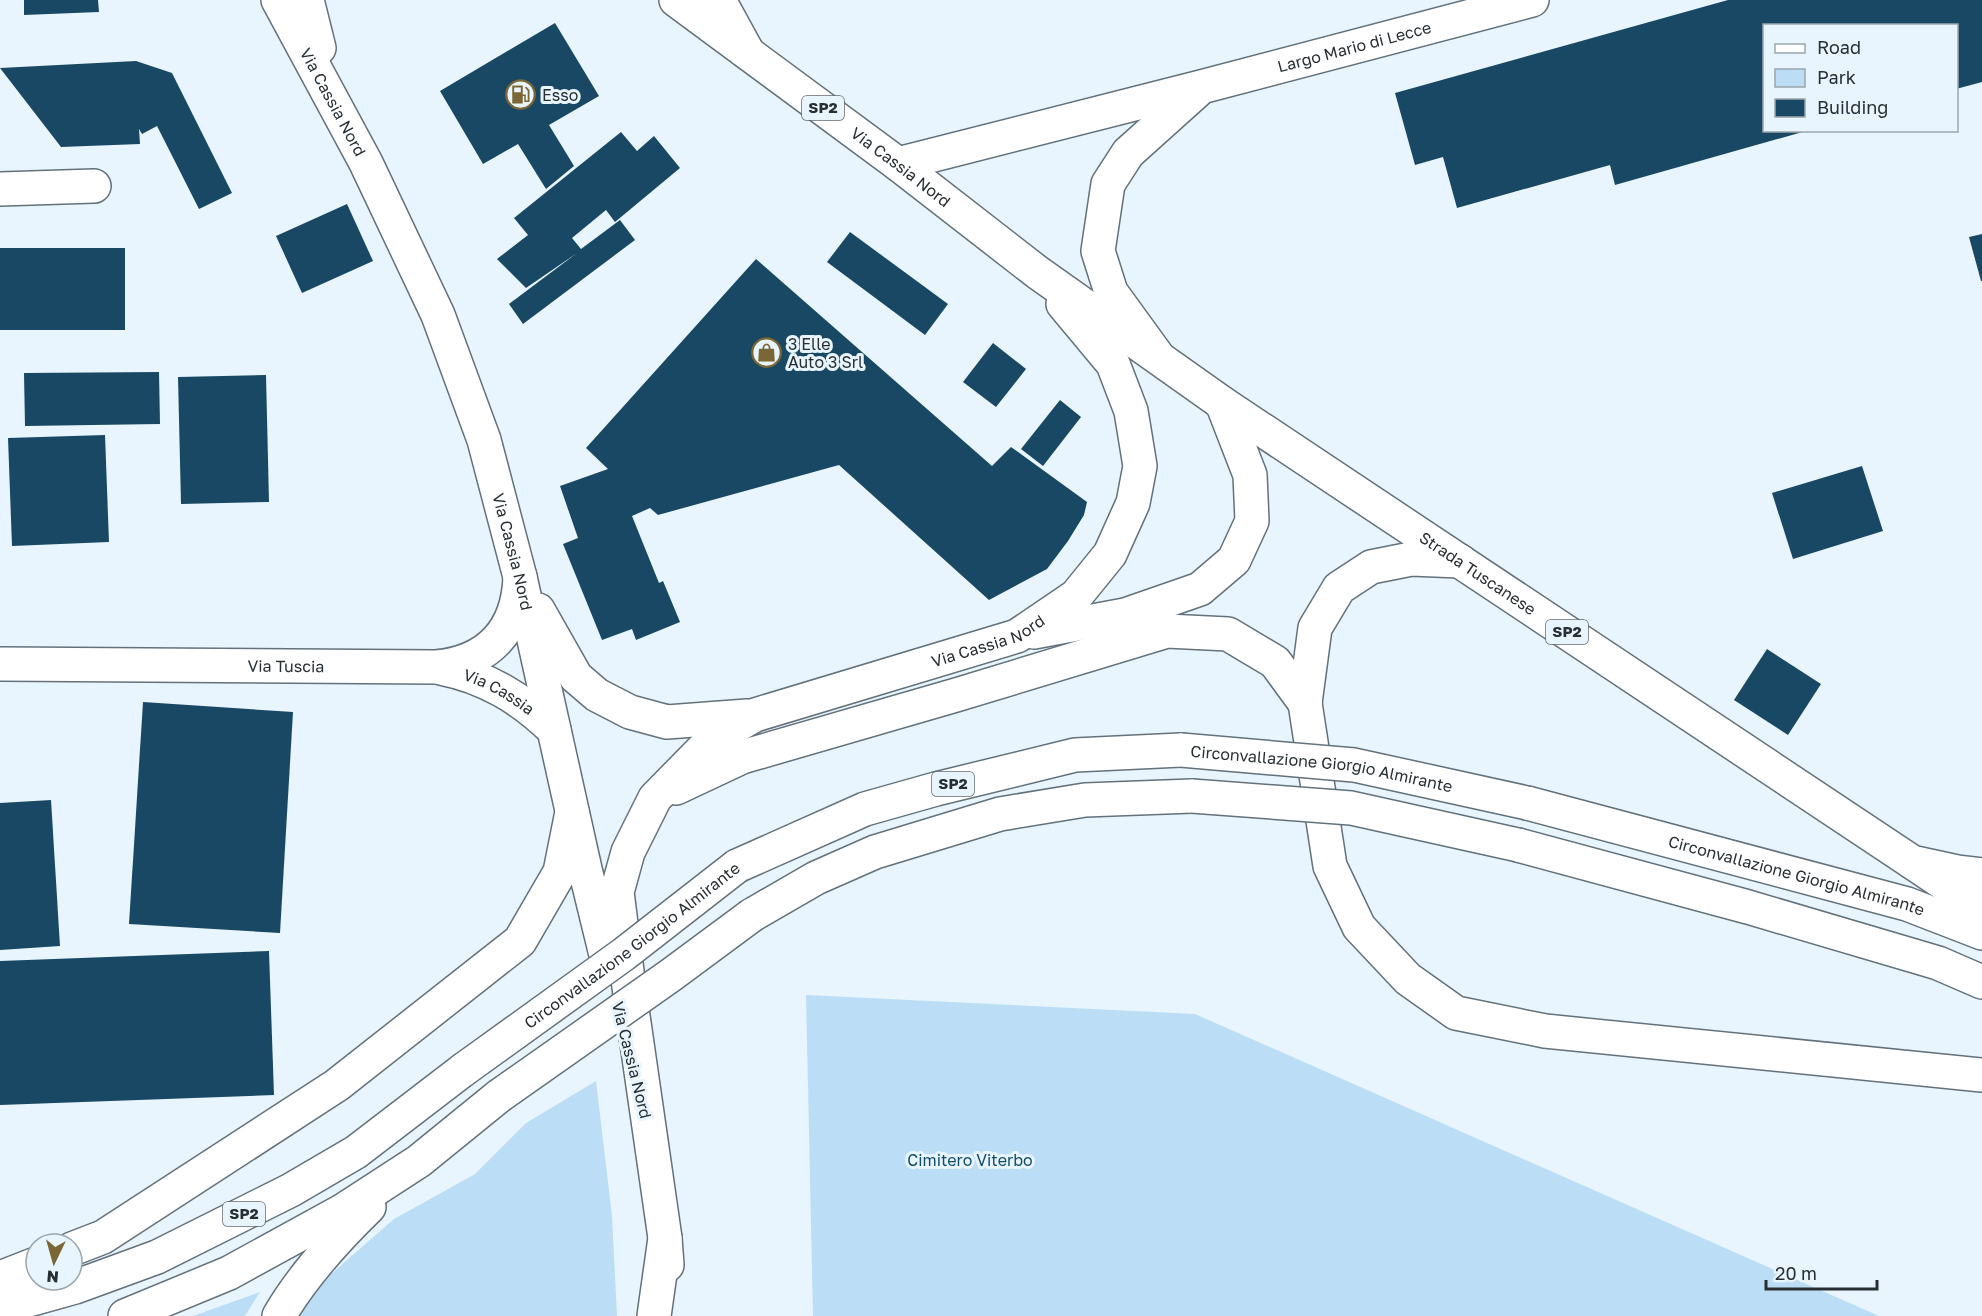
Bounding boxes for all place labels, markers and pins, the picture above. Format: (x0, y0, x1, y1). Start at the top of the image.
fuel station icon: Esso (505, 79, 537, 111)
place label: Esso (542, 85, 578, 105)
place label: 3 Elle Auto 3 Srl (788, 334, 863, 372)
shop icon: 3 Elle Auto 3 Srl (751, 337, 783, 369)

